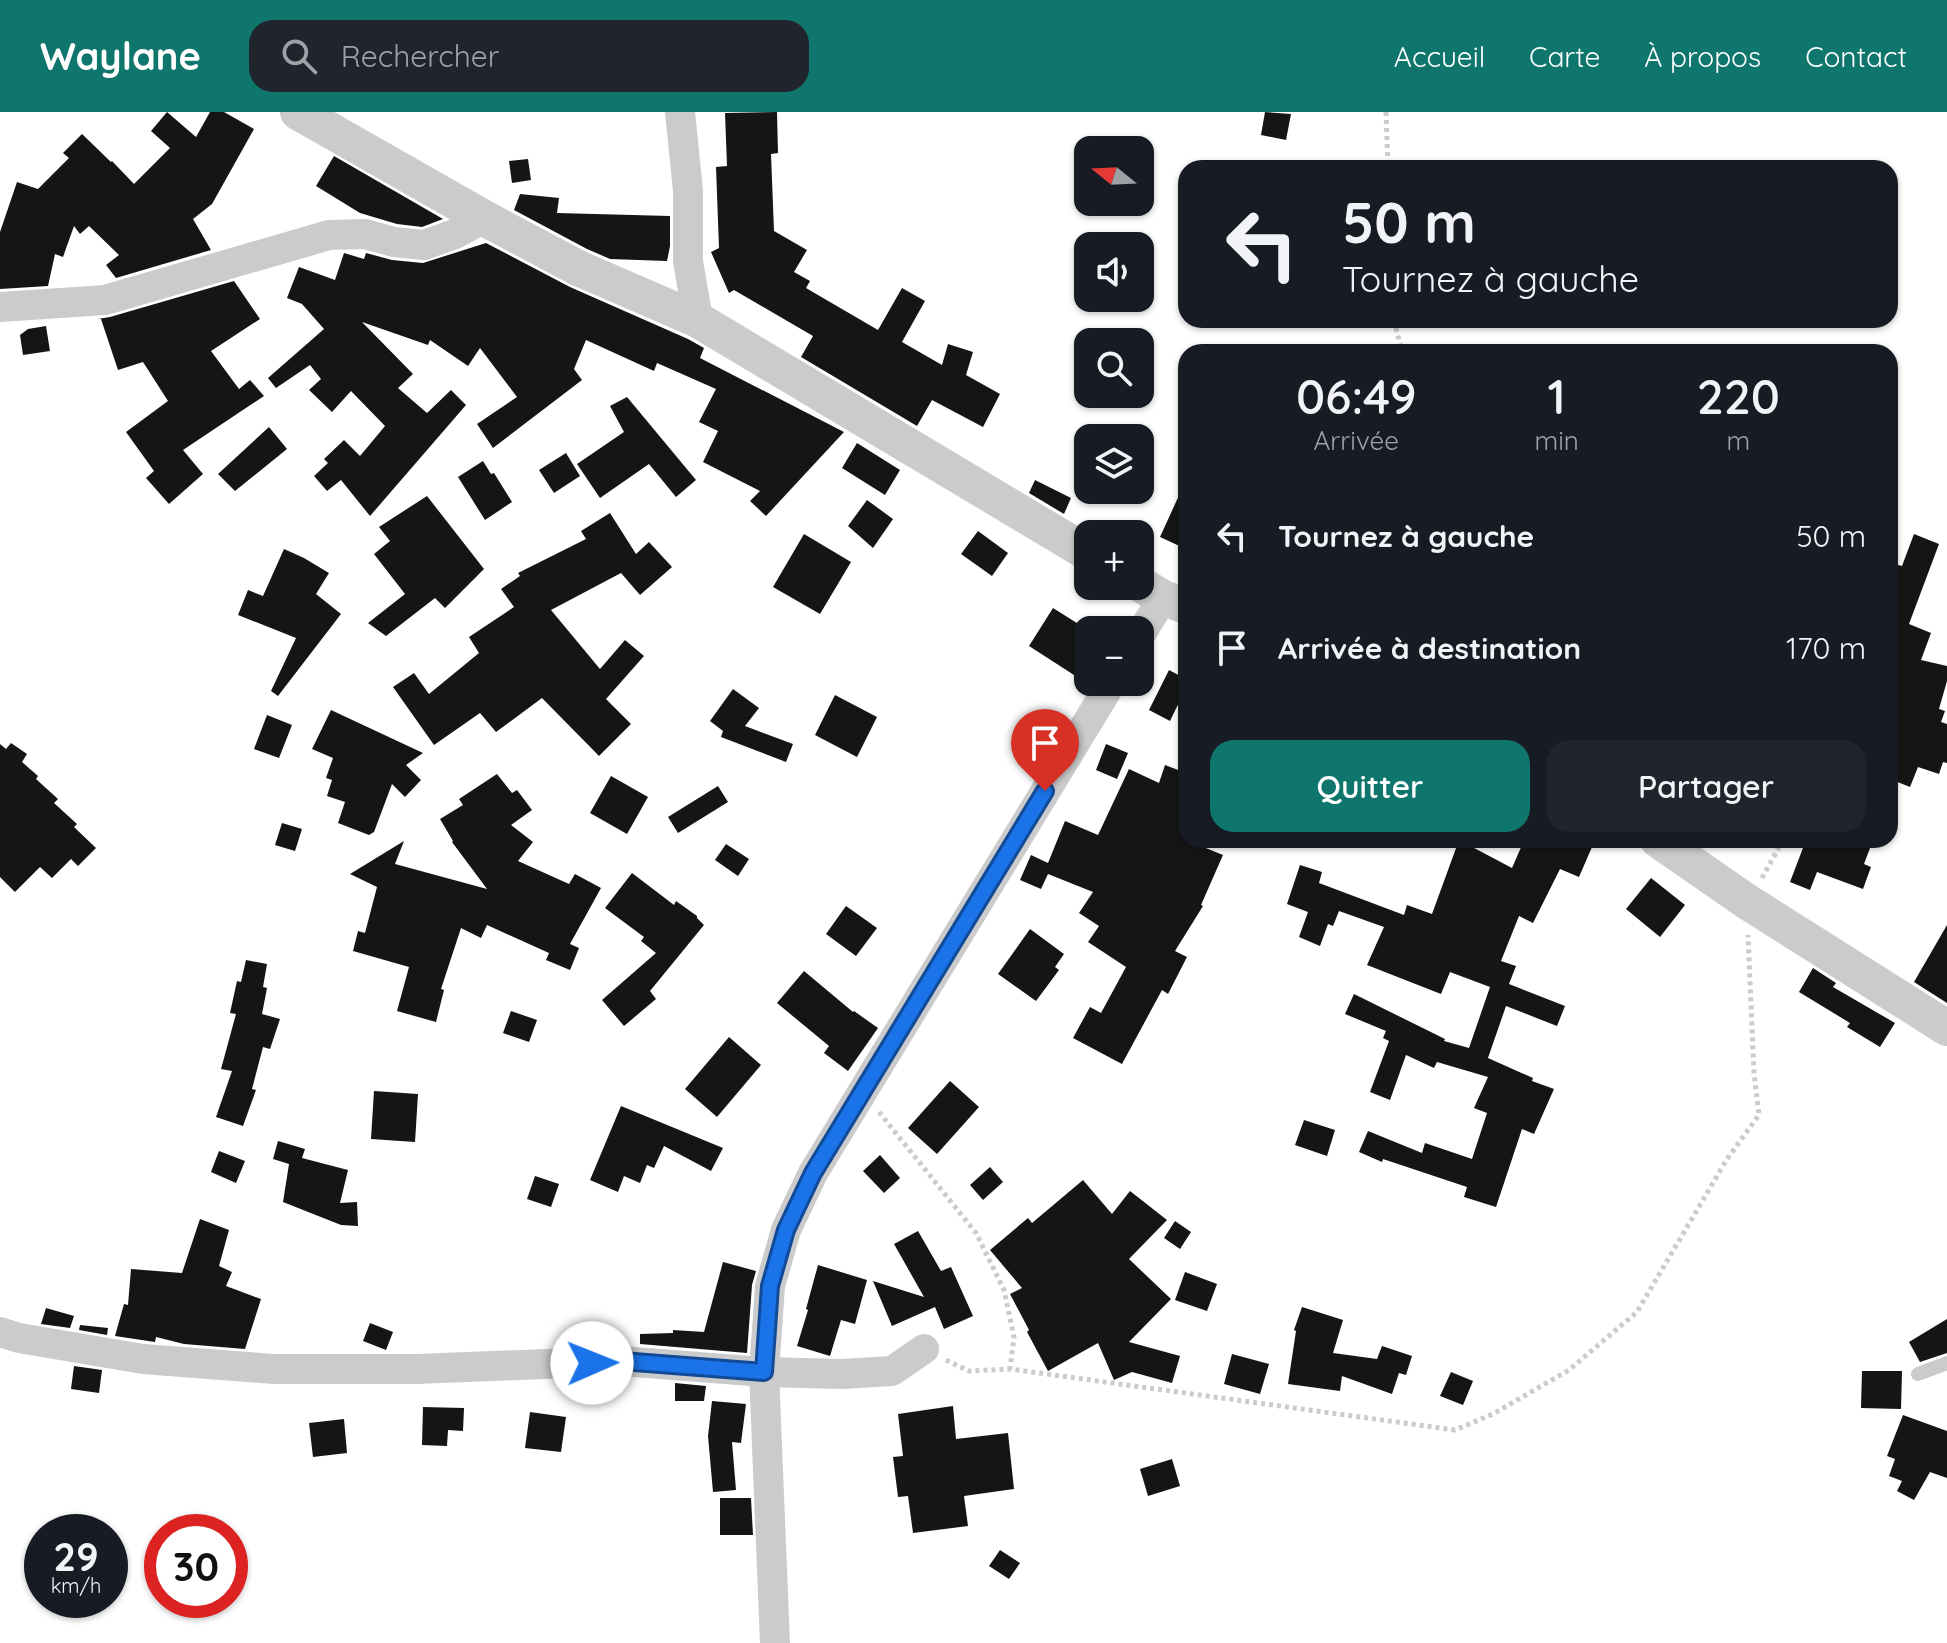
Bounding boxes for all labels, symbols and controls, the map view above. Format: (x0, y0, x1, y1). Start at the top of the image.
search box (249, 20, 809, 92)
text: Waylane (40, 32, 201, 80)
icon: search (277, 34, 321, 78)
text: Rechercher (341, 37, 499, 75)
text: Accueil (1394, 39, 1485, 74)
text: Carte (1529, 39, 1600, 74)
text: À propos (1644, 39, 1761, 74)
text: Contact (1805, 39, 1907, 74)
north arrow (1074, 136, 1154, 216)
map controls (1074, 136, 1154, 696)
text: 50 m (1342, 187, 1476, 257)
icon: left (1210, 192, 1314, 296)
button: sound (1074, 232, 1154, 312)
text: Tournez à gauche (1342, 256, 1639, 301)
button: search (1074, 328, 1154, 408)
text: 06:49 (1296, 366, 1417, 426)
text: 1 (1547, 366, 1566, 426)
text: 220 (1697, 366, 1780, 426)
button: layers (1074, 424, 1154, 504)
text: Arrivée (1314, 424, 1399, 457)
text: min (1534, 424, 1579, 457)
text: m (1727, 424, 1750, 457)
icon: left (1210, 514, 1254, 558)
text: Tournez à gauche (1278, 517, 1534, 555)
text: 50 m (1796, 517, 1866, 555)
button: + (1074, 520, 1154, 600)
button: − (1074, 616, 1154, 696)
icon: arrive (1210, 626, 1254, 670)
text: Arrivée à destination (1278, 629, 1581, 667)
text: 170 m (1786, 629, 1866, 667)
pin (1011, 709, 1079, 791)
icon: arrive (1023, 721, 1067, 765)
button: Quitter (1210, 740, 1530, 832)
button: Partager (1546, 740, 1866, 832)
position arrow (550, 1321, 634, 1405)
speed limit sign: 30 (144, 1514, 248, 1618)
text: 29 (53, 1531, 99, 1581)
text: km/h (51, 1573, 101, 1598)

